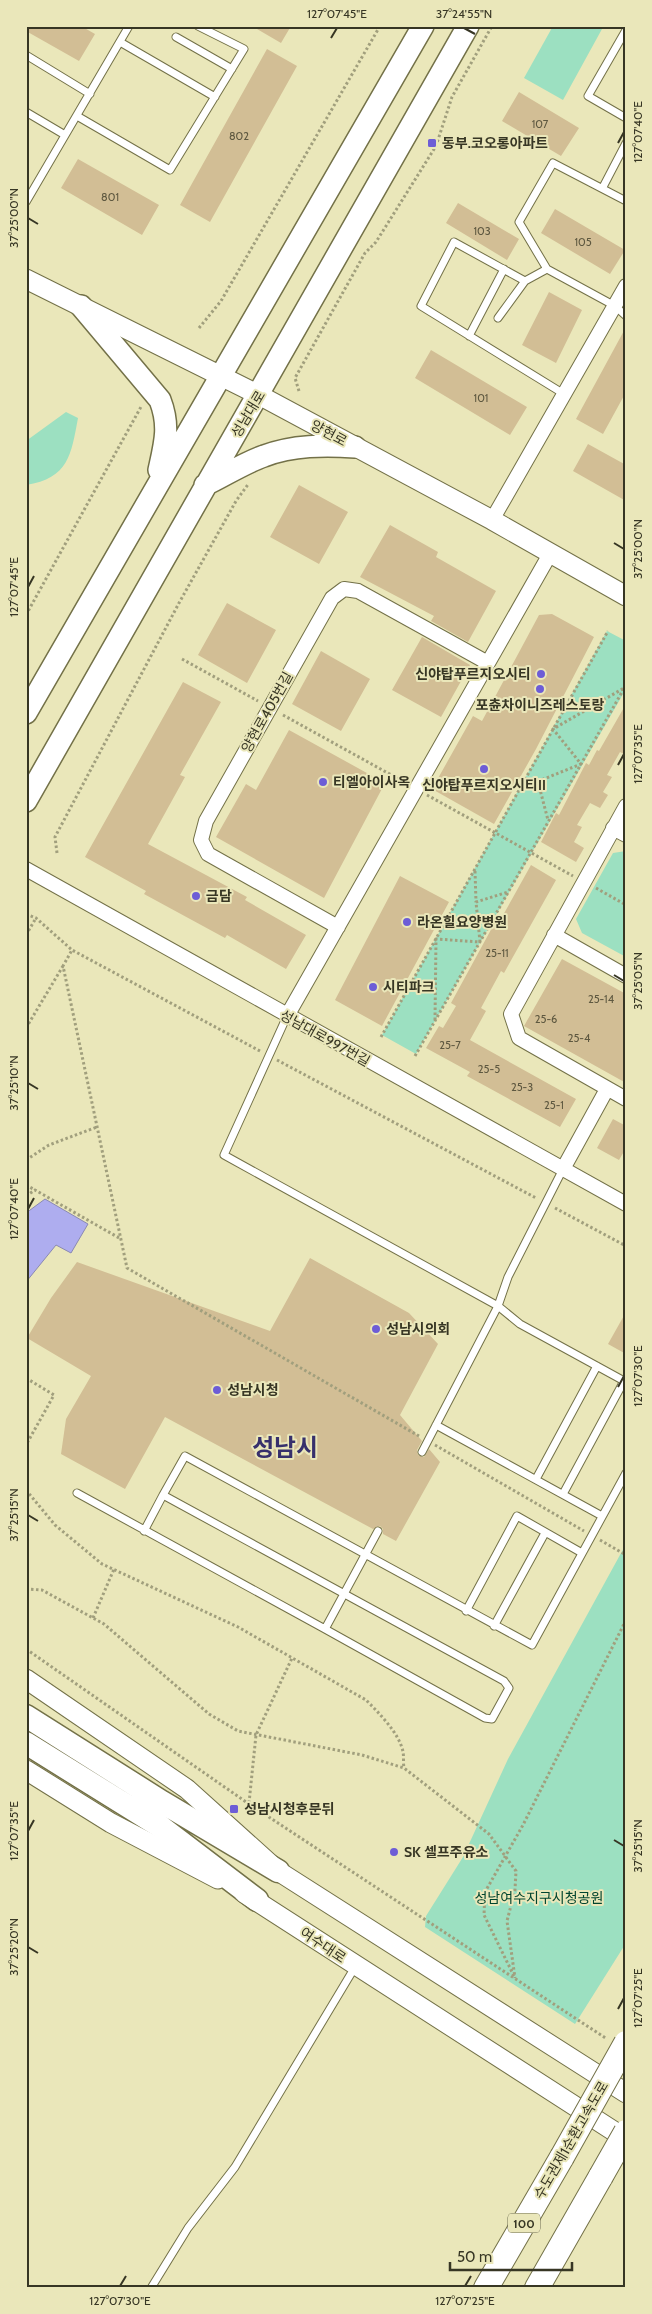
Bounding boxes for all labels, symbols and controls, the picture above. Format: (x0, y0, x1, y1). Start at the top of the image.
text: 127°07'45"E (307, 6, 367, 21)
text: 37°24'55"N (436, 6, 492, 21)
text: 127°07'40"E (630, 101, 645, 163)
house number: 107 (532, 117, 549, 131)
house number: 802 (229, 129, 249, 143)
place label: 동부.코오롱아파트 (442, 134, 548, 152)
marker: 동부.코오롱아파트 (426, 137, 438, 149)
text: 37°25'00"N (6, 188, 21, 248)
house number: 801 (101, 190, 119, 204)
house number: 103 (473, 224, 491, 238)
house number: 105 (574, 235, 592, 249)
street label: 성남대로 (227, 387, 269, 441)
house number: 101 (474, 391, 488, 405)
street label: 양현로 (308, 416, 350, 450)
text: 37°25'00"N (630, 519, 645, 579)
text: 127°07'45"E (6, 557, 21, 617)
place label: 신야탑푸르지오시티 (415, 665, 531, 683)
street label: 양현로405번길 (237, 668, 297, 756)
marker: 신야탑푸르지오시티 (535, 668, 547, 680)
marker: 포츈차이니즈레스토랑 (534, 683, 546, 695)
place label: 포츈차이니즈레스토랑 (476, 696, 605, 714)
text: 127°07'35"E (630, 724, 645, 784)
marker: 신야탑푸르지오시티II (478, 763, 490, 775)
place label: 티엘아이사옥 (333, 773, 410, 791)
marker: 티엘아이사옥 (317, 776, 329, 788)
place label: 신야탑푸르지오시티II (422, 776, 546, 794)
place label: 금담 (206, 887, 232, 905)
marker: 금담 (190, 890, 202, 902)
place label: 라온힐요양병원 (417, 913, 507, 931)
marker: 라온힐요양병원 (401, 916, 413, 928)
house number: 25-11 (485, 946, 509, 960)
text: 37°25'05"N (630, 952, 645, 1010)
place label: 시티파크 (383, 978, 435, 996)
marker: 시티파크 (367, 981, 379, 993)
house number: 25-14 (588, 992, 615, 1006)
street label: 성남대로997번길 (277, 1006, 373, 1070)
house number: 25-6 (535, 1012, 557, 1026)
house number: 25-4 (568, 1031, 591, 1045)
house number: 25-7 (439, 1038, 461, 1052)
text: 37°25'10"N (6, 1055, 21, 1111)
house number: 25-5 (478, 1062, 500, 1076)
house number: 25-3 (511, 1080, 533, 1094)
house number: 25-1 (544, 1098, 564, 1112)
text: 127°07'40"E (6, 1178, 21, 1240)
place label: 성남시의회 (386, 1320, 450, 1338)
marker: 성남시의회 (370, 1323, 382, 1335)
text: 127°07'30"E (630, 1345, 645, 1407)
place label: 성남시청 (227, 1381, 279, 1399)
marker: 성남시청 (211, 1384, 223, 1396)
district label: 성남시 (252, 1433, 318, 1462)
text: 37°25'15"N (6, 1488, 21, 1542)
place label: 성남시청후문뒤 (244, 1800, 334, 1818)
text: 127°07'35"E (6, 1801, 21, 1861)
marker: 성남시청후문뒤 (228, 1803, 240, 1815)
text: 37°25'15"N (630, 1819, 645, 1873)
place label: SK 셀프주유소 (404, 1843, 489, 1861)
marker: SK 셀프주유소 (388, 1846, 400, 1858)
park label: 성남여수지구시청공원 (475, 1889, 603, 1907)
text: 37°25'20"N (6, 1918, 21, 1976)
street label: 여수대로 (297, 1923, 349, 1967)
text: 127°07'25"E (630, 1968, 645, 2028)
street label: 수도권제1순환고속도로 (530, 2078, 612, 2202)
road number: 100 (508, 2214, 540, 2232)
scale bar (450, 2239, 572, 2271)
text: 50 m (457, 2248, 492, 2266)
text: 127°07'30"E (89, 2293, 151, 2308)
text: 127°07'25"E (435, 2293, 495, 2308)

